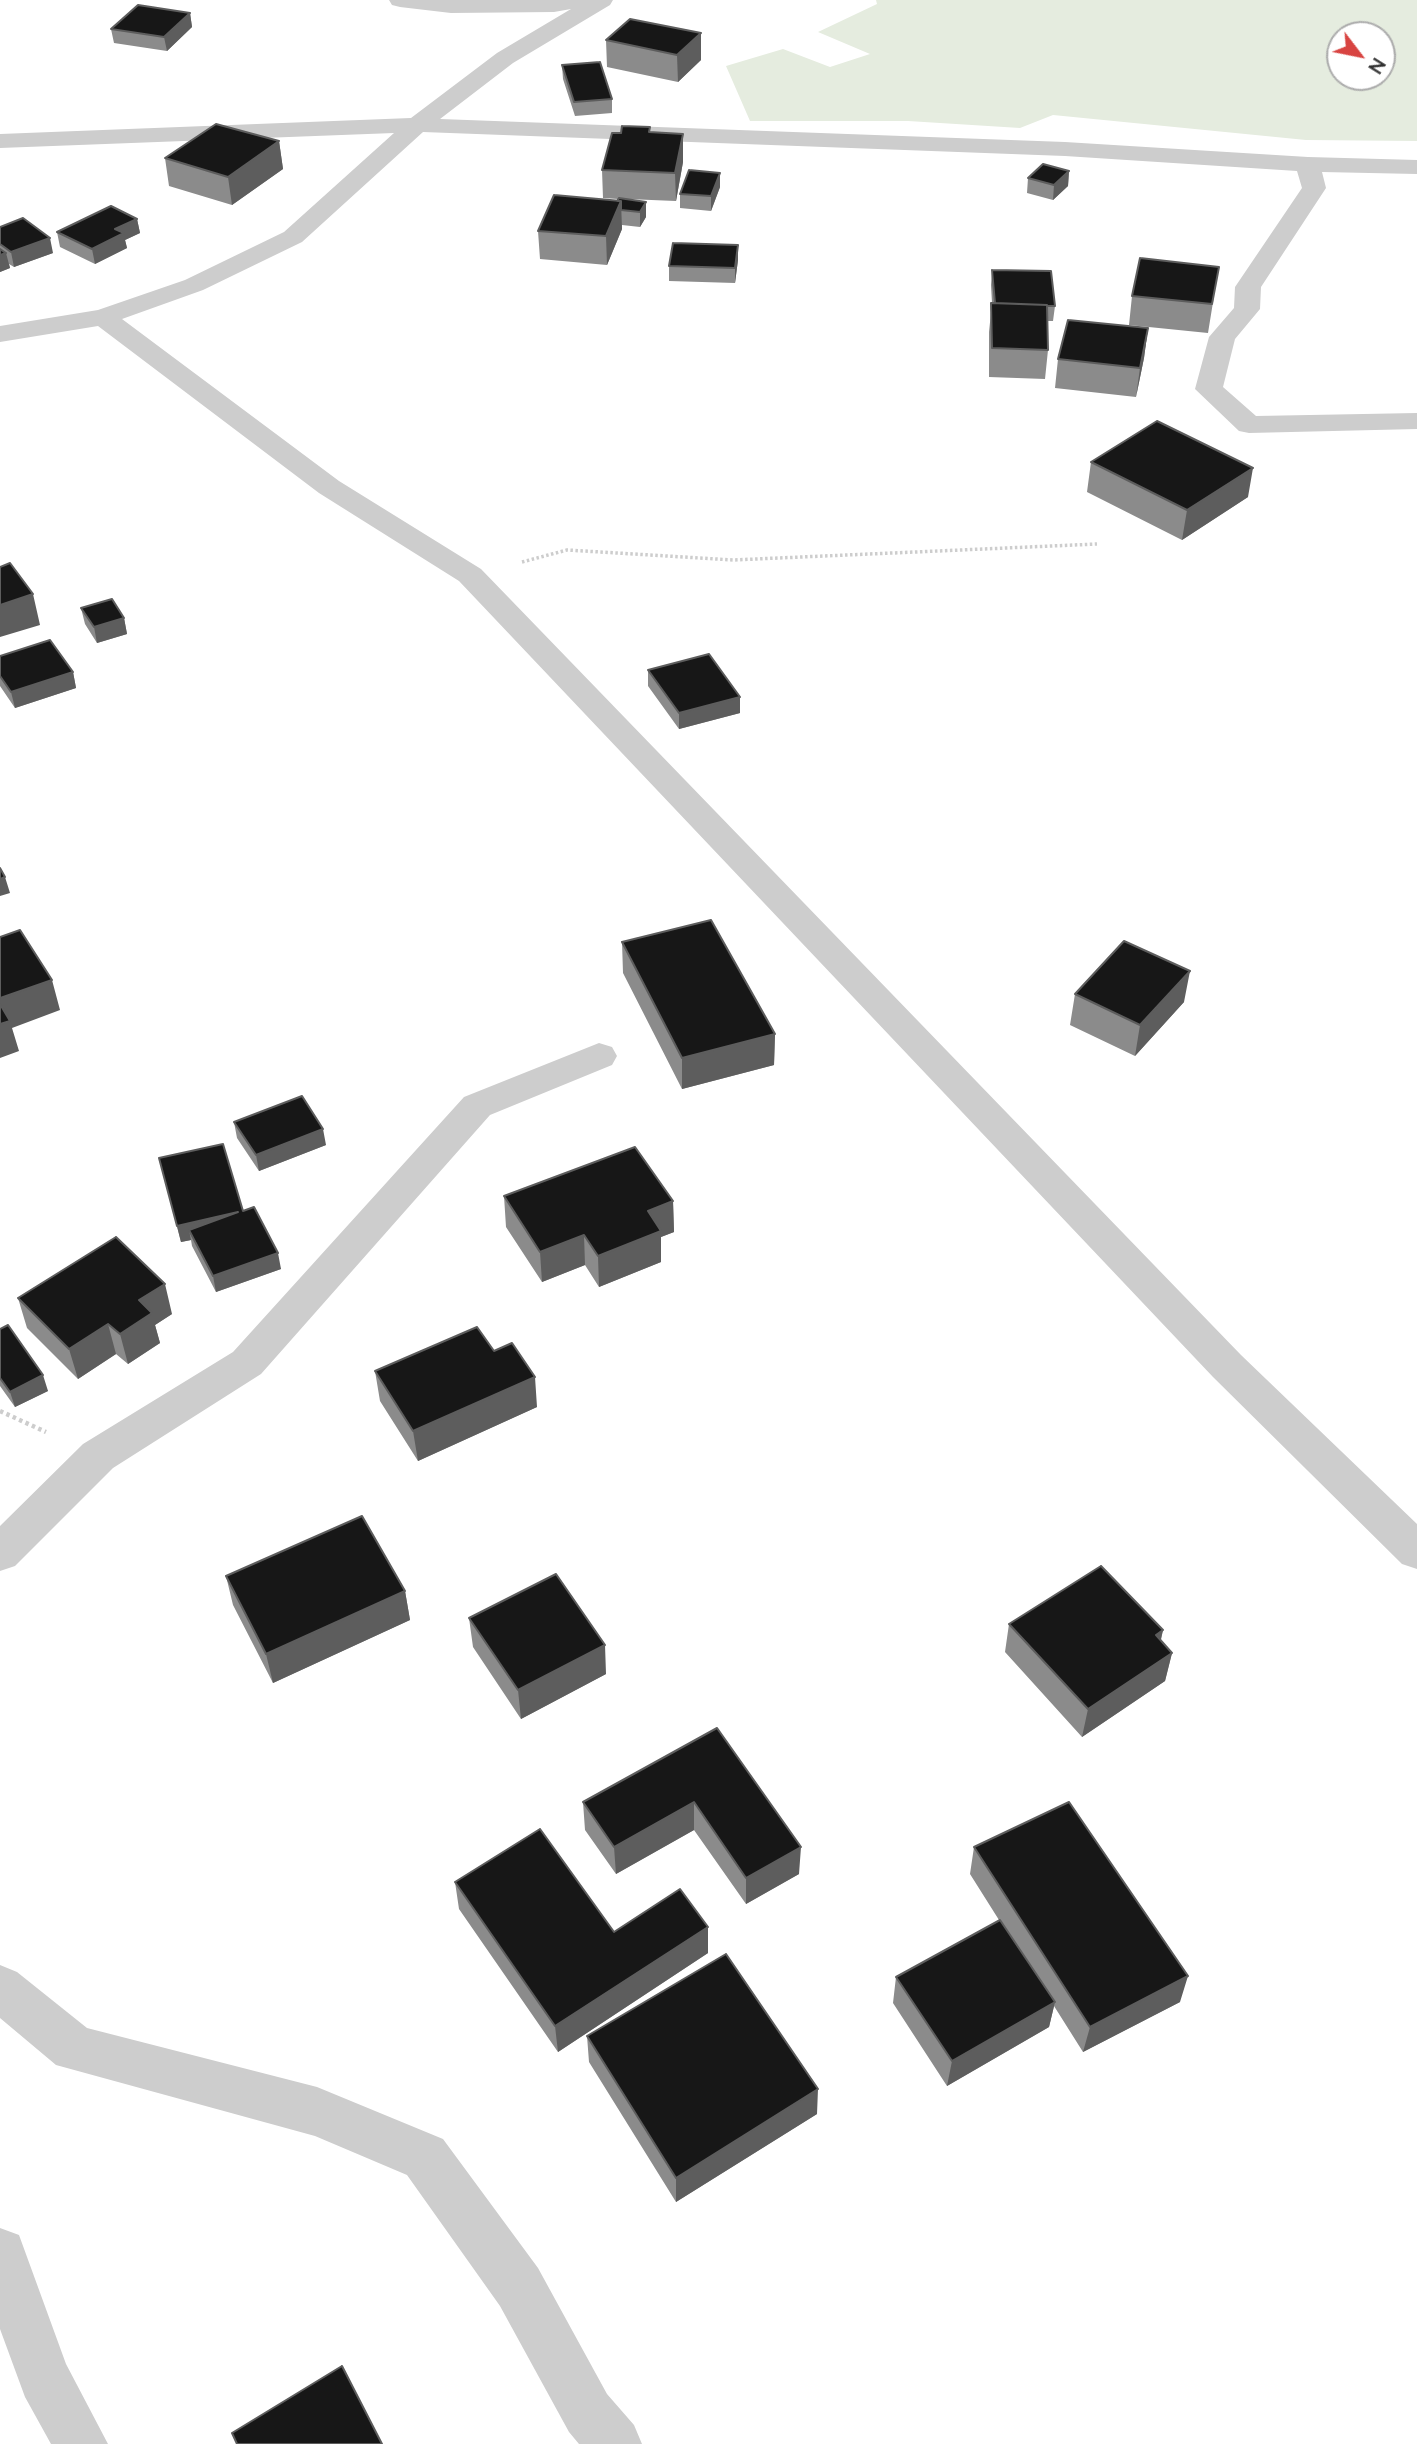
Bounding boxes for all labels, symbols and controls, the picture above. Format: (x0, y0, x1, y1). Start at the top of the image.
north arrow (1326, 21, 1396, 91)
text: N (1363, 54, 1391, 79)

